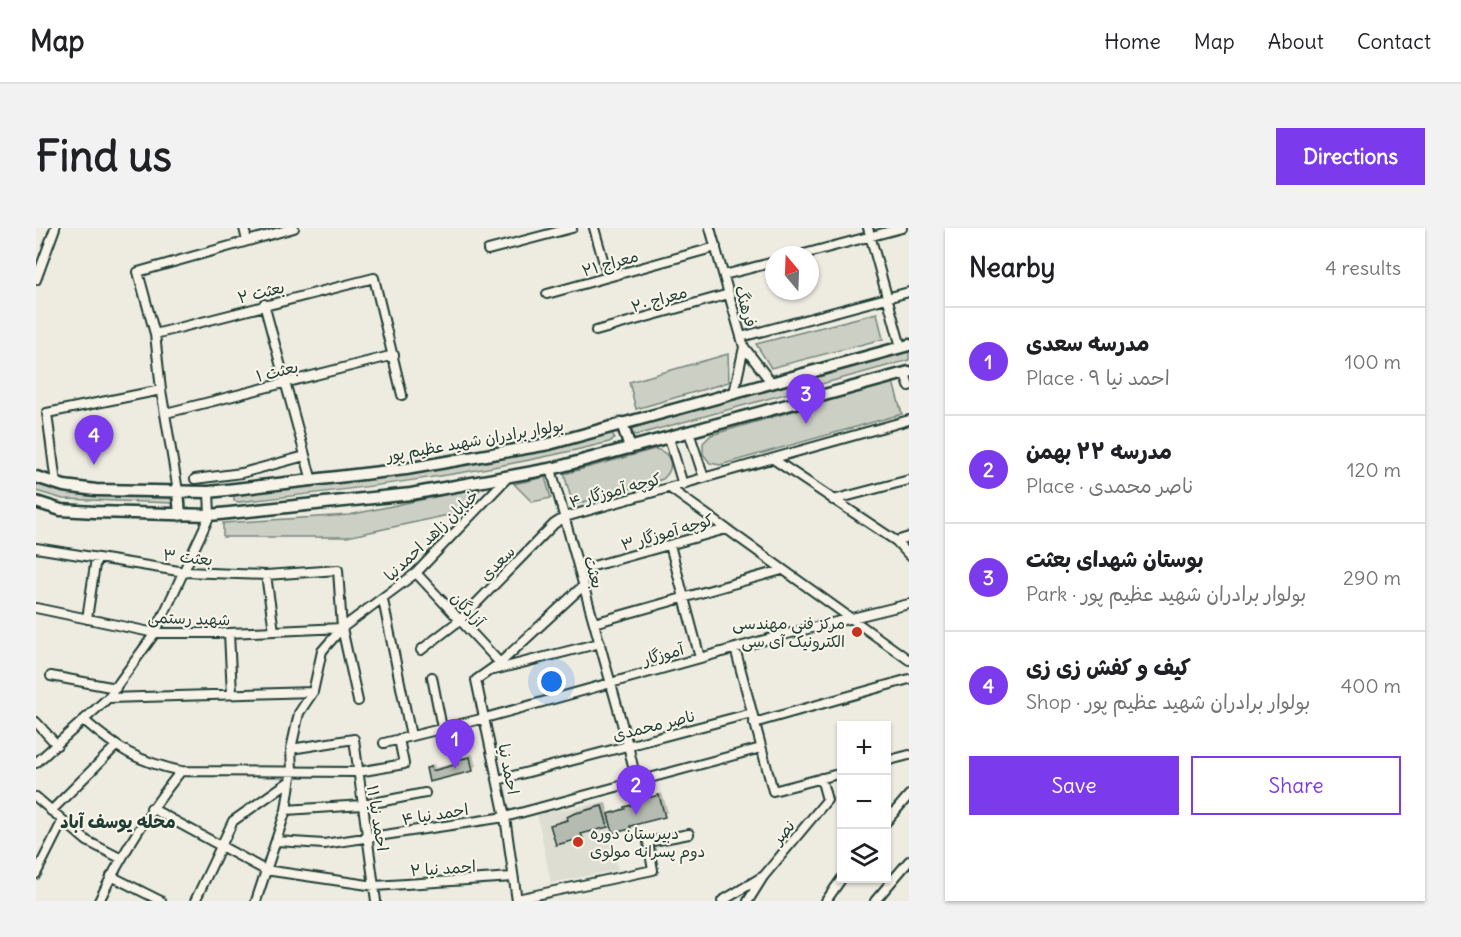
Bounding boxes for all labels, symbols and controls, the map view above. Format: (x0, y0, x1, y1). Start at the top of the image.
text: Map (30, 23, 84, 59)
text: Home (1104, 28, 1161, 55)
text: Map (1194, 28, 1235, 55)
text: About (1268, 28, 1324, 55)
text: Contact (1357, 28, 1431, 55)
button: Directions (1276, 128, 1425, 185)
text: Find us (36, 130, 172, 182)
street label: معراج ۲۱ (579, 245, 641, 282)
north arrow (765, 246, 819, 300)
text: Nearby (969, 251, 1055, 284)
text: 4 results (1325, 255, 1401, 280)
street label: بعثت ۲ (235, 277, 287, 307)
street label: معراج ۲۰ (629, 281, 690, 317)
street label: فرهنگ (731, 283, 761, 329)
text: مدرسه سعدی (1026, 329, 1149, 357)
text: 1 (985, 349, 992, 374)
text: 100 m (1344, 349, 1401, 374)
street label: بعثت ۱ (254, 356, 300, 386)
text: Place · احمد نیا ۹ (1026, 365, 1170, 390)
pin: 3 (786, 374, 826, 424)
street label: بولوار برادران شهید عظیم‌ پور (383, 415, 566, 469)
pin: 4 (74, 416, 114, 465)
text: مدرسه ۲۲ بهمن (1026, 437, 1172, 465)
text: 2 (983, 457, 994, 482)
text: 120 m (1347, 457, 1401, 482)
street label: کوچه آموزگار ۴ (567, 468, 663, 513)
text: Place · ناصر محمدی (1026, 473, 1194, 498)
street label: خیابان زاهد احمدنیا (380, 485, 482, 585)
street label: کوچه آموزگار ۳ (618, 509, 716, 556)
street label: سعدی (475, 541, 519, 585)
street label: بعثت ۳ (162, 544, 214, 570)
text: بوستان شهدای بعثت (1026, 545, 1204, 573)
street label: بعثت (580, 553, 608, 591)
text: 3 (983, 565, 994, 590)
text: 290 m (1343, 565, 1401, 590)
text: Park · بولوار برادران شهید عظیم‌ پور (1026, 581, 1306, 606)
street label: آزادگان (447, 587, 490, 632)
street label: شهید رستمی (147, 607, 231, 630)
place label: مرکز فنی مهندسی الکترونیک آی سی (732, 613, 845, 652)
marker: مرکز فنی مهندسی الکترونیک آی سی (850, 625, 864, 639)
street label: آموزگار (638, 638, 687, 671)
text: کیف و کفش زی زی (1026, 653, 1191, 681)
your location (537, 667, 566, 696)
text: 4 (983, 673, 994, 698)
text: 400 m (1341, 673, 1401, 698)
text: Shop · بولوار برادران شهید عظیم‌ پور (1026, 689, 1310, 714)
street label: ناصر محمدی (610, 705, 698, 745)
pin: 1 (436, 720, 474, 769)
map controls (837, 721, 891, 883)
button: + (837, 721, 891, 775)
street label: احمد نیا (494, 742, 524, 796)
button: Save (969, 756, 1179, 815)
button: Share (1191, 756, 1401, 815)
pin: 2 (616, 766, 656, 815)
button: − (837, 775, 891, 829)
street label: احمد نیا ۱۱ (363, 784, 393, 852)
street label: احمد نیا ۴ (400, 799, 470, 829)
district label: محله یوسف آباد (60, 810, 176, 833)
street label: نصر (766, 816, 799, 850)
place label: دبیرستان دوره دوم پسرانه مولوی (590, 823, 705, 864)
button: layers (837, 829, 891, 883)
marker: دبیرستان دوره دوم پسرانه مولوی (571, 835, 585, 849)
street label: احمد نیا ۲ (409, 856, 477, 880)

